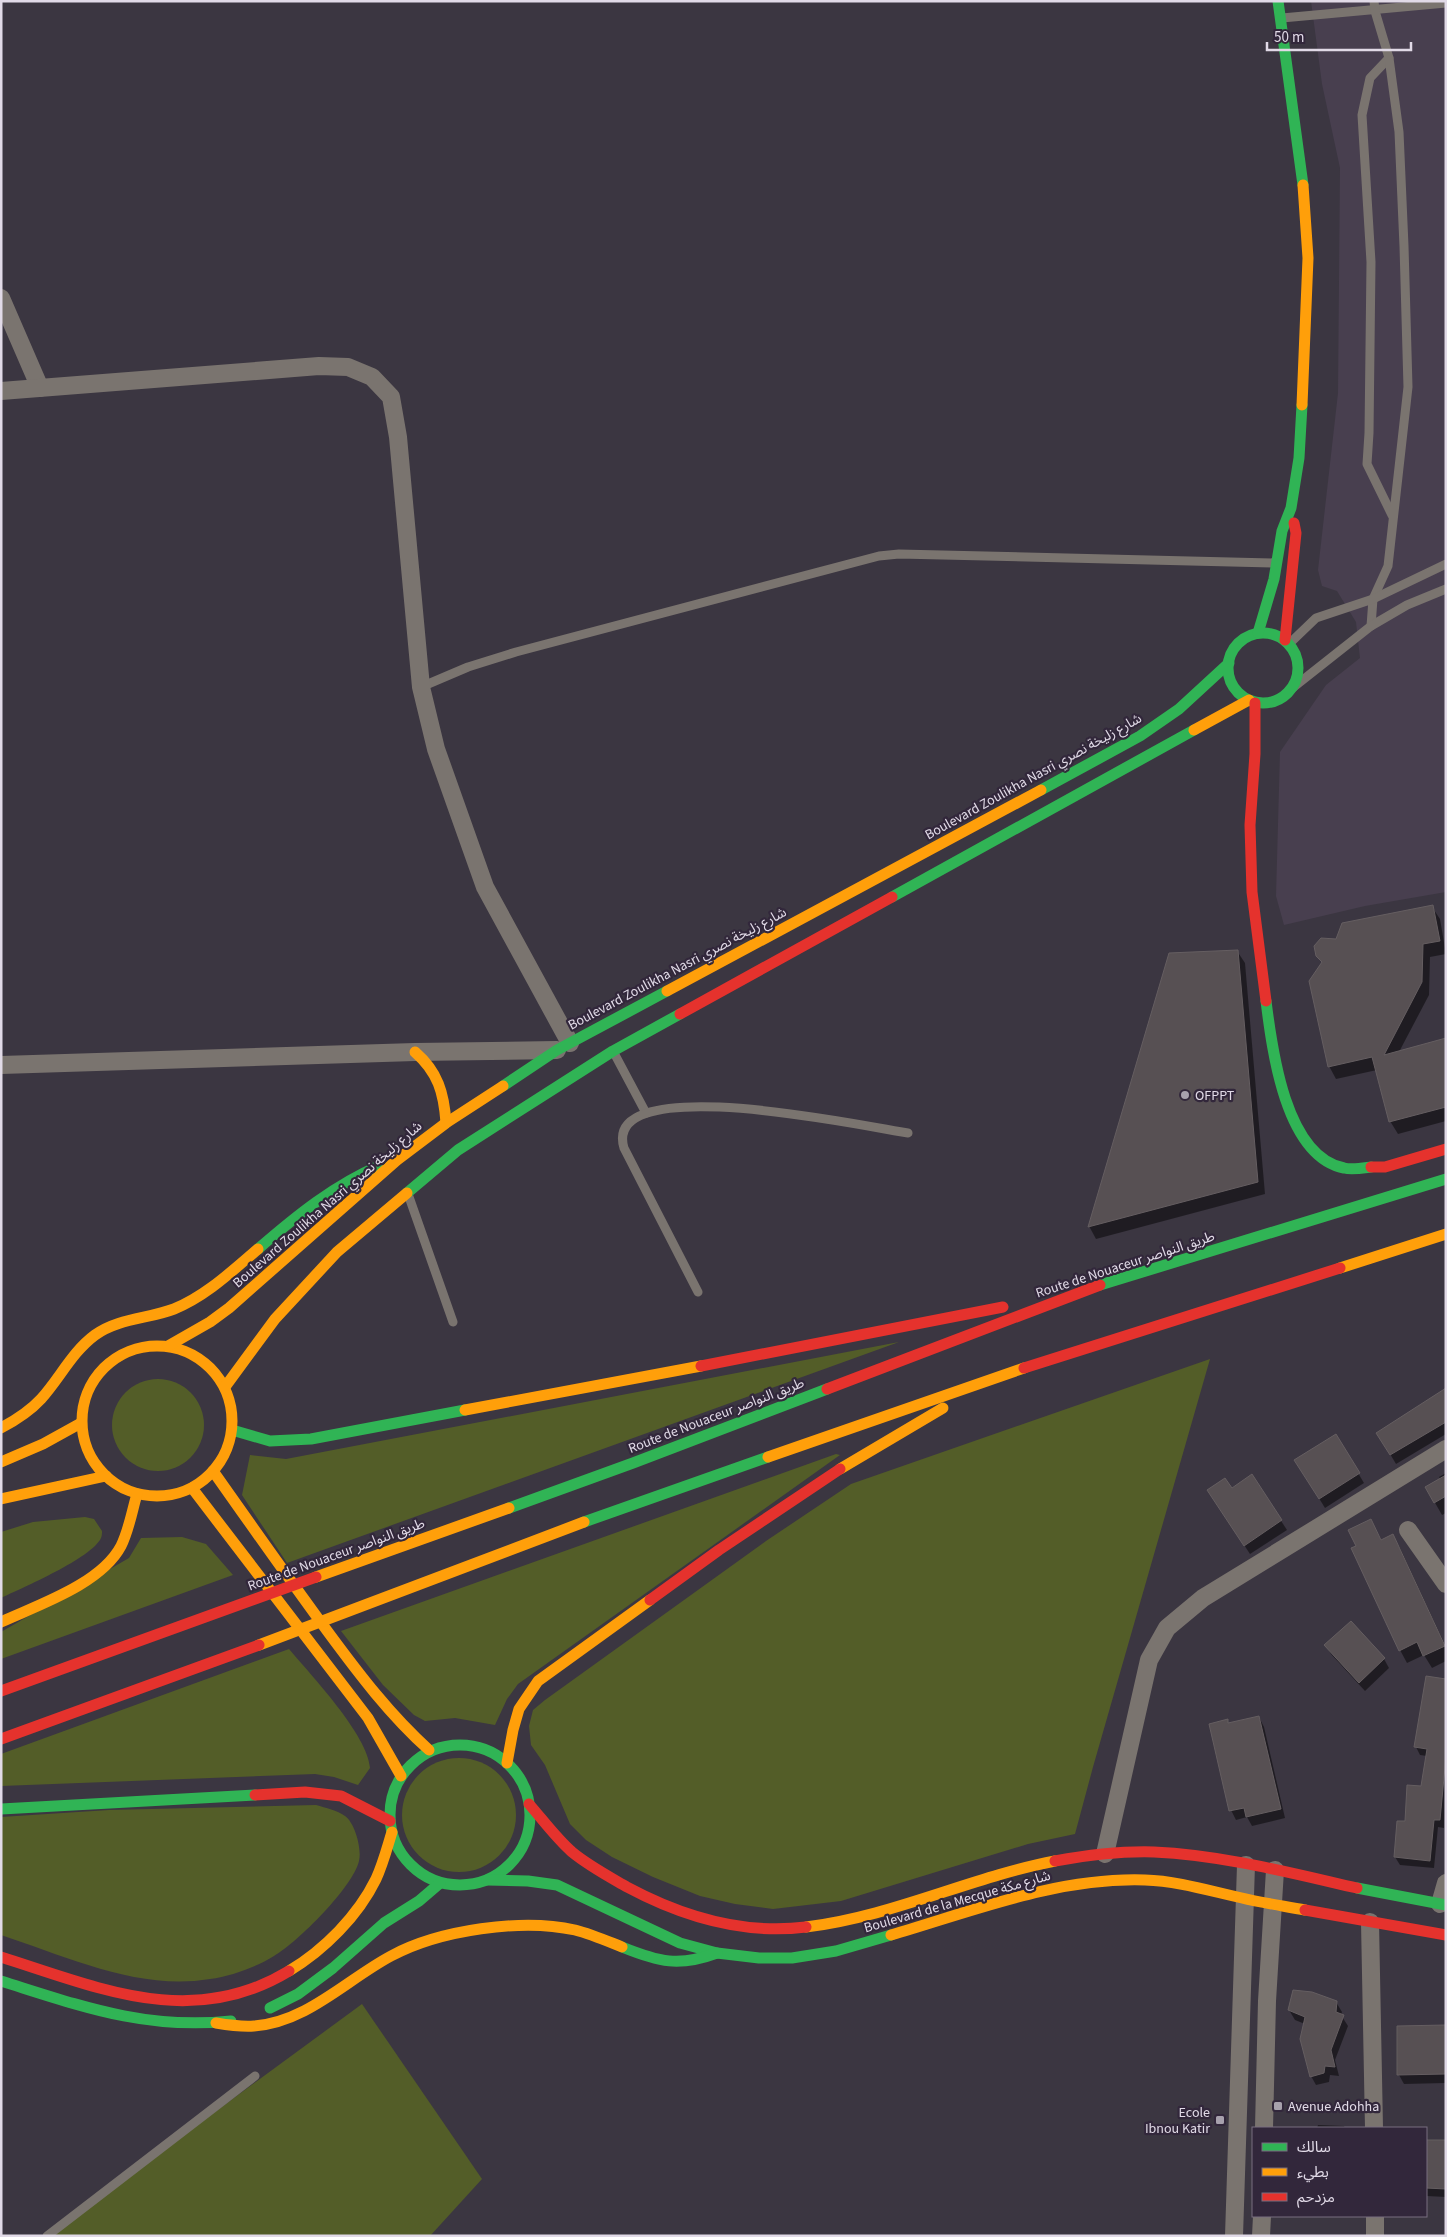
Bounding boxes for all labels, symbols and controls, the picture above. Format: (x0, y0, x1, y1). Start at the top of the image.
scale bar (1267, 20, 1411, 52)
text: 50 m (1274, 27, 1304, 48)
street label: Boulevard Zoulikha Nasri شارع زليخة نصري (921, 709, 1146, 845)
street label: Boulevard Zoulikha Nasri شارع زليخة نصري (565, 903, 790, 1035)
place label: OFPPT (1195, 1086, 1235, 1106)
marker: OFPPT (1179, 1089, 1191, 1101)
street label: Boulevard Zoulikha Nasri شارع زليخة نصري (229, 1117, 427, 1293)
street label: Route de Nouaceur طريق النواصر (1033, 1227, 1217, 1303)
street label: Route de Nouaceur طريق النواصر (625, 1373, 807, 1459)
street label: Route de Nouaceur طريق النواصر (245, 1514, 428, 1596)
street label: Boulevard de la Mecque شارع مكة (862, 1866, 1053, 1938)
place label: Avenue Adohha (1288, 2097, 1379, 2117)
marker: Avenue Adohha (1272, 2100, 1284, 2112)
place label: Ecole Ibnou Katir (1145, 2103, 1210, 2139)
marker: Ecole Ibnou Katir (1214, 2114, 1226, 2126)
legend (1252, 2127, 1427, 2217)
text: سالك (1297, 2137, 1331, 2158)
text: بطيء (1297, 2162, 1329, 2183)
text: مزدحم (1297, 2187, 1335, 2208)

